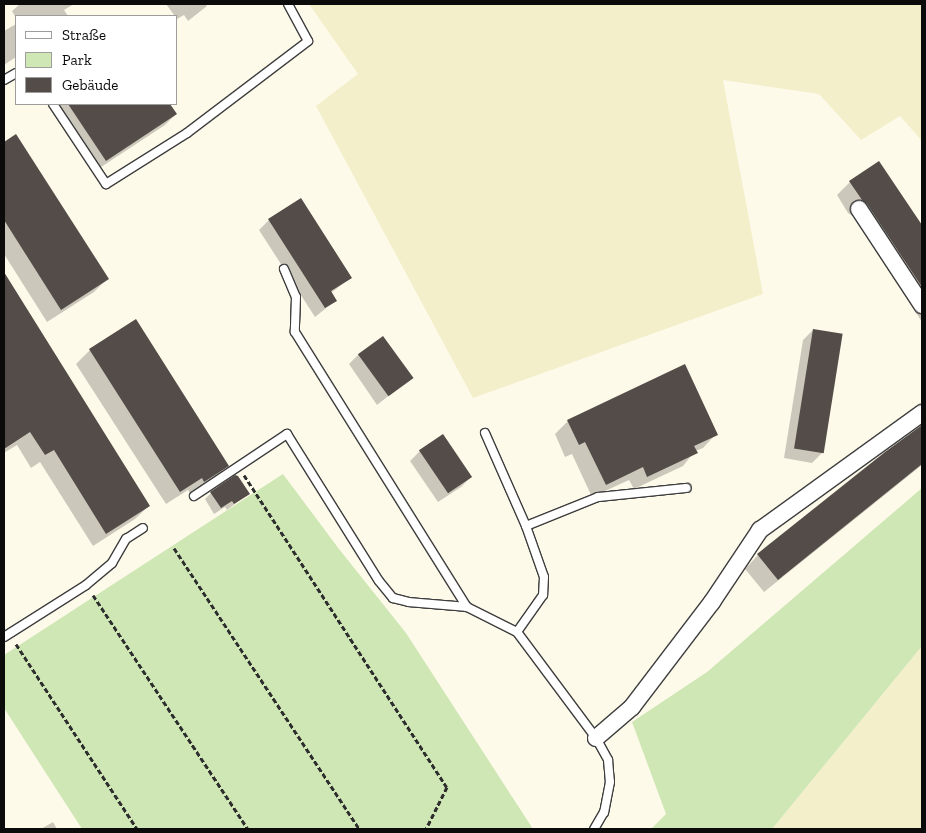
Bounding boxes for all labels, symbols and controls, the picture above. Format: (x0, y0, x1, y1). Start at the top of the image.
legend (15, 15, 178, 105)
text: Straße (62, 26, 106, 44)
text: Park (62, 51, 92, 69)
text: Gebäude (62, 76, 118, 94)

